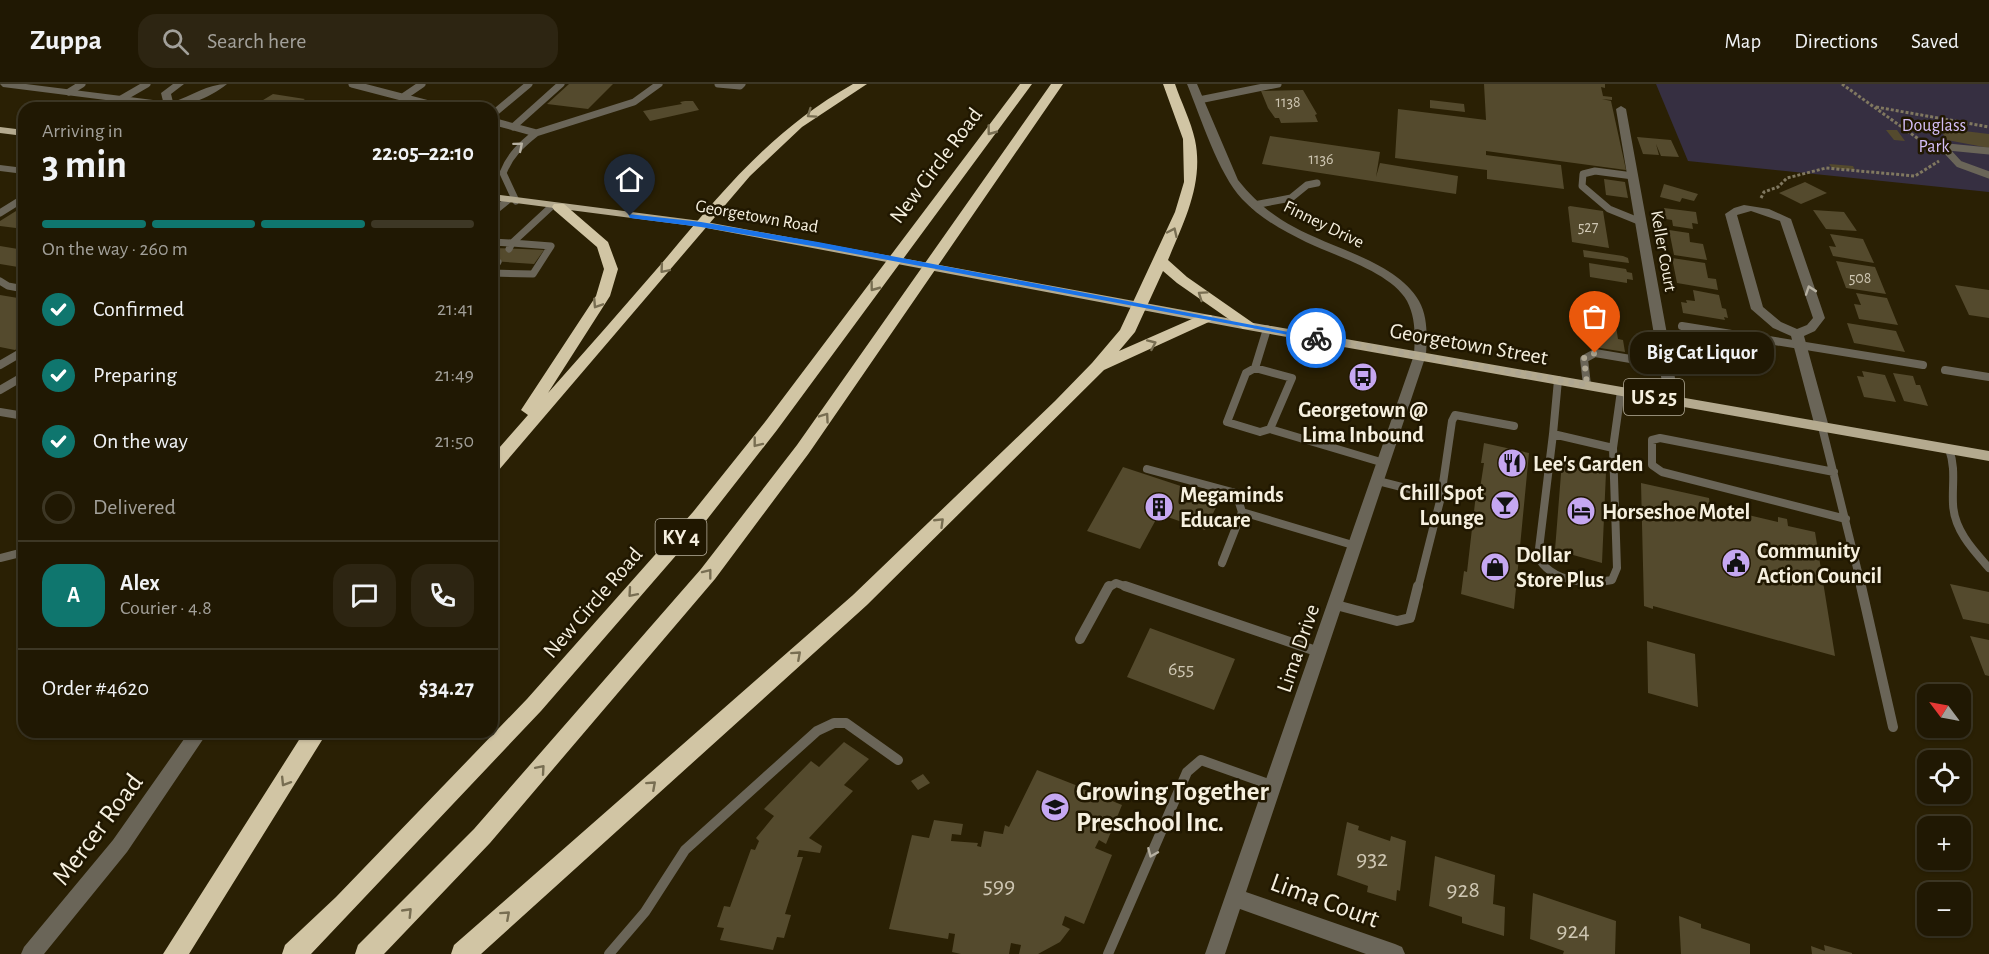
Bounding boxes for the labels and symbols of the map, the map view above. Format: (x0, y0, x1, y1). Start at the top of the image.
house number: 1138 (1275, 94, 1301, 110)
street label: New Circle Road (885, 104, 986, 228)
one-way arrow (807, 107, 818, 118)
park label: Douglass Park (1902, 117, 1966, 156)
one-way arrow (987, 124, 998, 135)
one-way arrow (513, 143, 524, 154)
house number: 1136 (1308, 151, 1334, 167)
pin (604, 154, 655, 216)
street label: Georgetown Road (694, 197, 820, 237)
street label: Finney Drive (1281, 198, 1367, 252)
street label: Keller Court (1647, 209, 1679, 293)
house number: 527 (1578, 219, 1599, 235)
one-way arrow (1166, 227, 1178, 238)
one-way arrow (660, 262, 671, 273)
house number: 508 (1849, 270, 1871, 286)
one-way arrow (870, 280, 881, 291)
one-way arrow (1804, 285, 1817, 296)
one-way arrow (1198, 291, 1209, 302)
pin (1569, 291, 1620, 353)
one-way arrow (593, 298, 605, 308)
courier (1286, 308, 1346, 368)
street label: Georgetown Street (1388, 319, 1550, 369)
callout: Big Cat Liquor (1631, 332, 1775, 374)
one-way arrow (1146, 339, 1157, 351)
bus stop icon: Georgetown @ Lima Inbound (1347, 361, 1379, 393)
road number: US 25 (1624, 379, 1684, 415)
place label: Georgetown @ Lima Inbound (1298, 399, 1428, 446)
one-way arrow (818, 413, 829, 424)
one-way arrow (754, 436, 765, 447)
restaurant icon: Lee's Garden (1496, 447, 1528, 479)
place label: Lee's Garden (1533, 453, 1643, 475)
place label: Chill Spot Lounge (1400, 482, 1485, 529)
place label: Megaminds Educare (1180, 484, 1284, 531)
bar icon: Chill Spot Lounge (1489, 489, 1521, 521)
building icon: Megaminds Educare (1143, 491, 1175, 523)
hotel icon: Horseshoe Motel (1565, 495, 1597, 527)
place label: Horseshoe Motel (1602, 501, 1750, 523)
road number: KY 4 (656, 519, 706, 555)
one-way arrow (932, 519, 943, 530)
place label: Community Action Council (1757, 540, 1882, 587)
street label: New Circle Road (539, 543, 646, 662)
place label: Dollar Store Plus (1516, 544, 1604, 591)
public building icon: Community Action Council (1720, 547, 1752, 579)
shop icon: Dollar Store Plus (1479, 551, 1511, 583)
one-way arrow (701, 569, 712, 580)
one-way arrow (628, 586, 639, 597)
street label: Lima Drive (1273, 601, 1323, 695)
one-way arrow (790, 651, 801, 662)
house number: 655 (1168, 659, 1194, 679)
north arrow (1917, 684, 1971, 738)
one-way arrow (534, 765, 545, 776)
street label: Mercer Road (47, 769, 148, 890)
one-way arrow (280, 776, 292, 786)
place label: Growing Together Preschool Inc. (1076, 778, 1269, 836)
one-way arrow (645, 781, 656, 792)
school or university icon: Growing Together Preschool Inc. (1039, 791, 1071, 823)
one-way arrow (1147, 846, 1159, 857)
house number: 932 (1356, 847, 1388, 871)
street label: Lima Court (1267, 868, 1383, 933)
house number: 599 (983, 874, 1015, 898)
house number: 928 (1446, 878, 1480, 902)
one-way arrow (401, 908, 412, 919)
one-way arrow (499, 911, 510, 922)
house number: 924 (1556, 919, 1590, 943)

